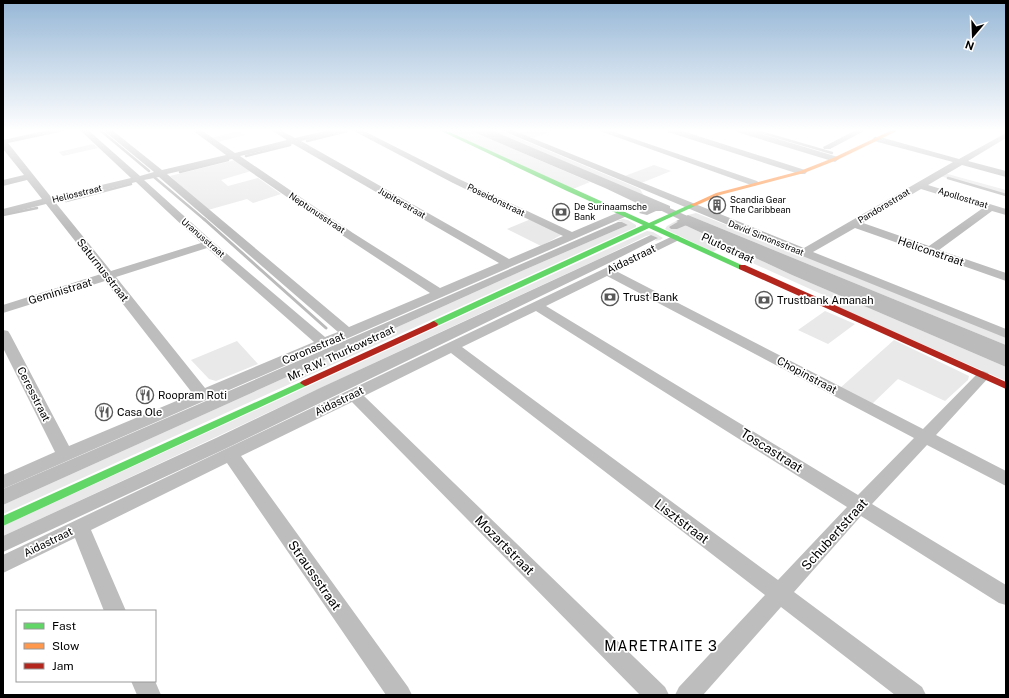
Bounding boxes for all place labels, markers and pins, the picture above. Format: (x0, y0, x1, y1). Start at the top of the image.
place label: Scandia Gear The Caribbean (730, 194, 791, 215)
building icon: Scandia Gear The Caribbean (707, 195, 727, 215)
place label: De Surinaamsche Bank (574, 201, 647, 222)
bank icon: De Surinaamsche Bank (551, 202, 571, 222)
bank icon: Trust Bank (600, 287, 620, 307)
bank icon: Trustbank Amanah (754, 290, 774, 310)
place label: Trust Bank (623, 291, 678, 303)
place label: Trustbank Amanah (777, 294, 874, 306)
restaurant icon: Roopram Roti (135, 385, 155, 405)
place label: Roopram Roti (158, 389, 227, 401)
restaurant icon: Casa Ole (94, 402, 114, 422)
place label: Casa Ole (117, 406, 162, 418)

